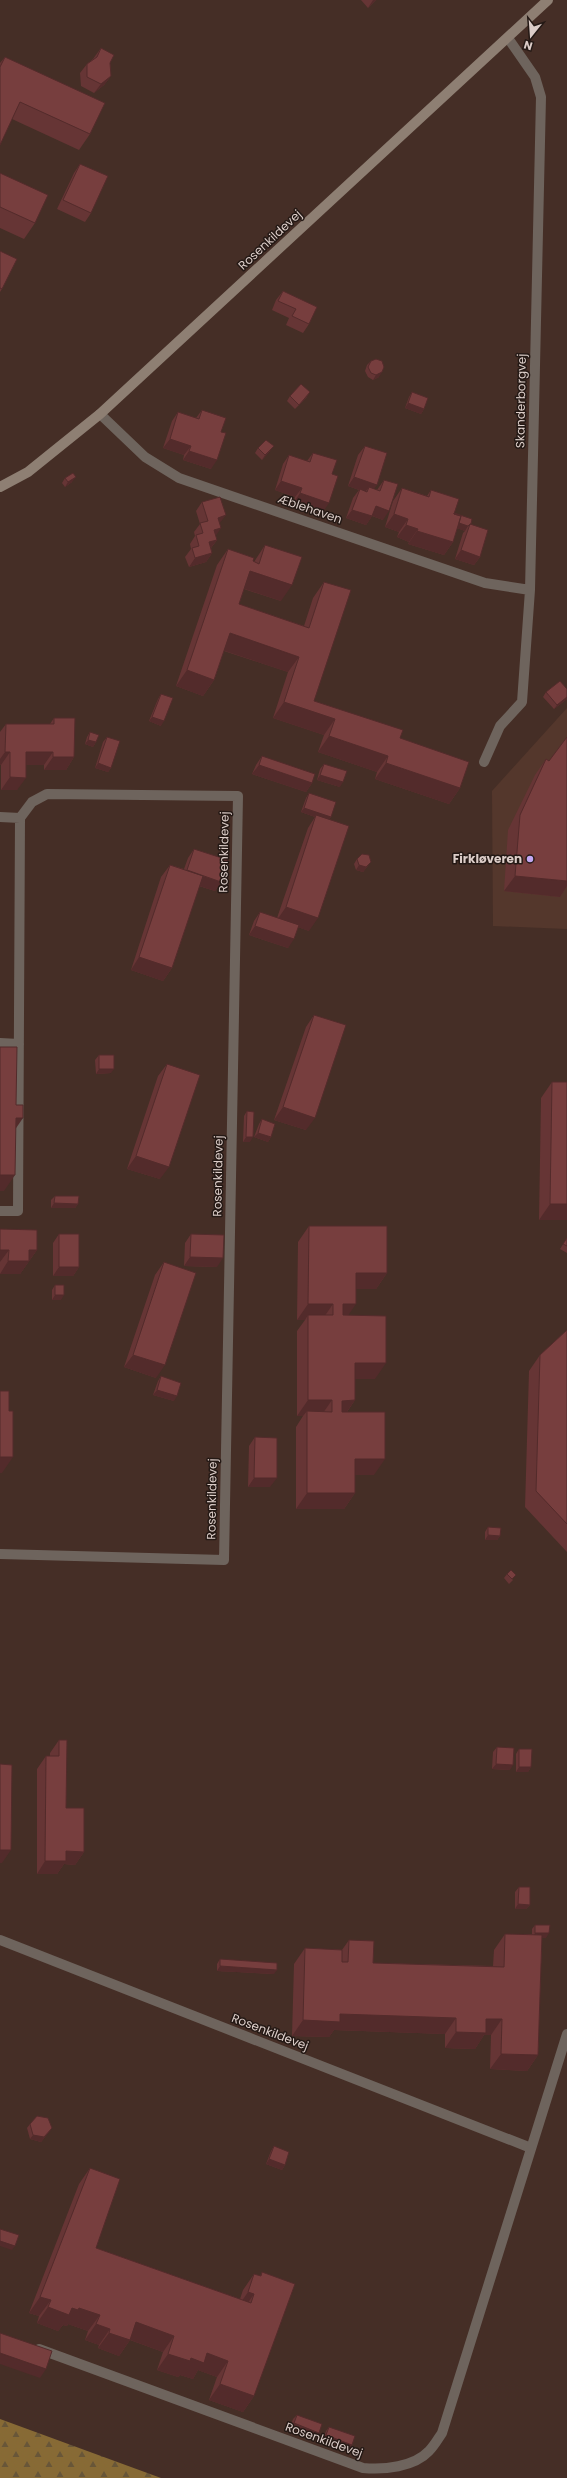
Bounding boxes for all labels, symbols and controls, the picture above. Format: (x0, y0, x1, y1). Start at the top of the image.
north arrow (511, 16, 551, 56)
text: N (522, 37, 534, 54)
street label: Rosenkildevej (234, 206, 305, 274)
street label: Skanderborgvej (511, 354, 530, 448)
street label: Æblehaven (276, 490, 345, 527)
street label: Rosenkildevej (214, 811, 233, 893)
place label: Firkløveren (453, 850, 522, 867)
marker: Firkløveren (525, 854, 535, 864)
street label: Rosenkildevej (208, 1135, 227, 1217)
street label: Rosenkildevej (202, 1458, 221, 1540)
street label: Rosenkildevej (229, 2009, 311, 2054)
street label: Rosenkildevej (283, 2418, 365, 2461)

